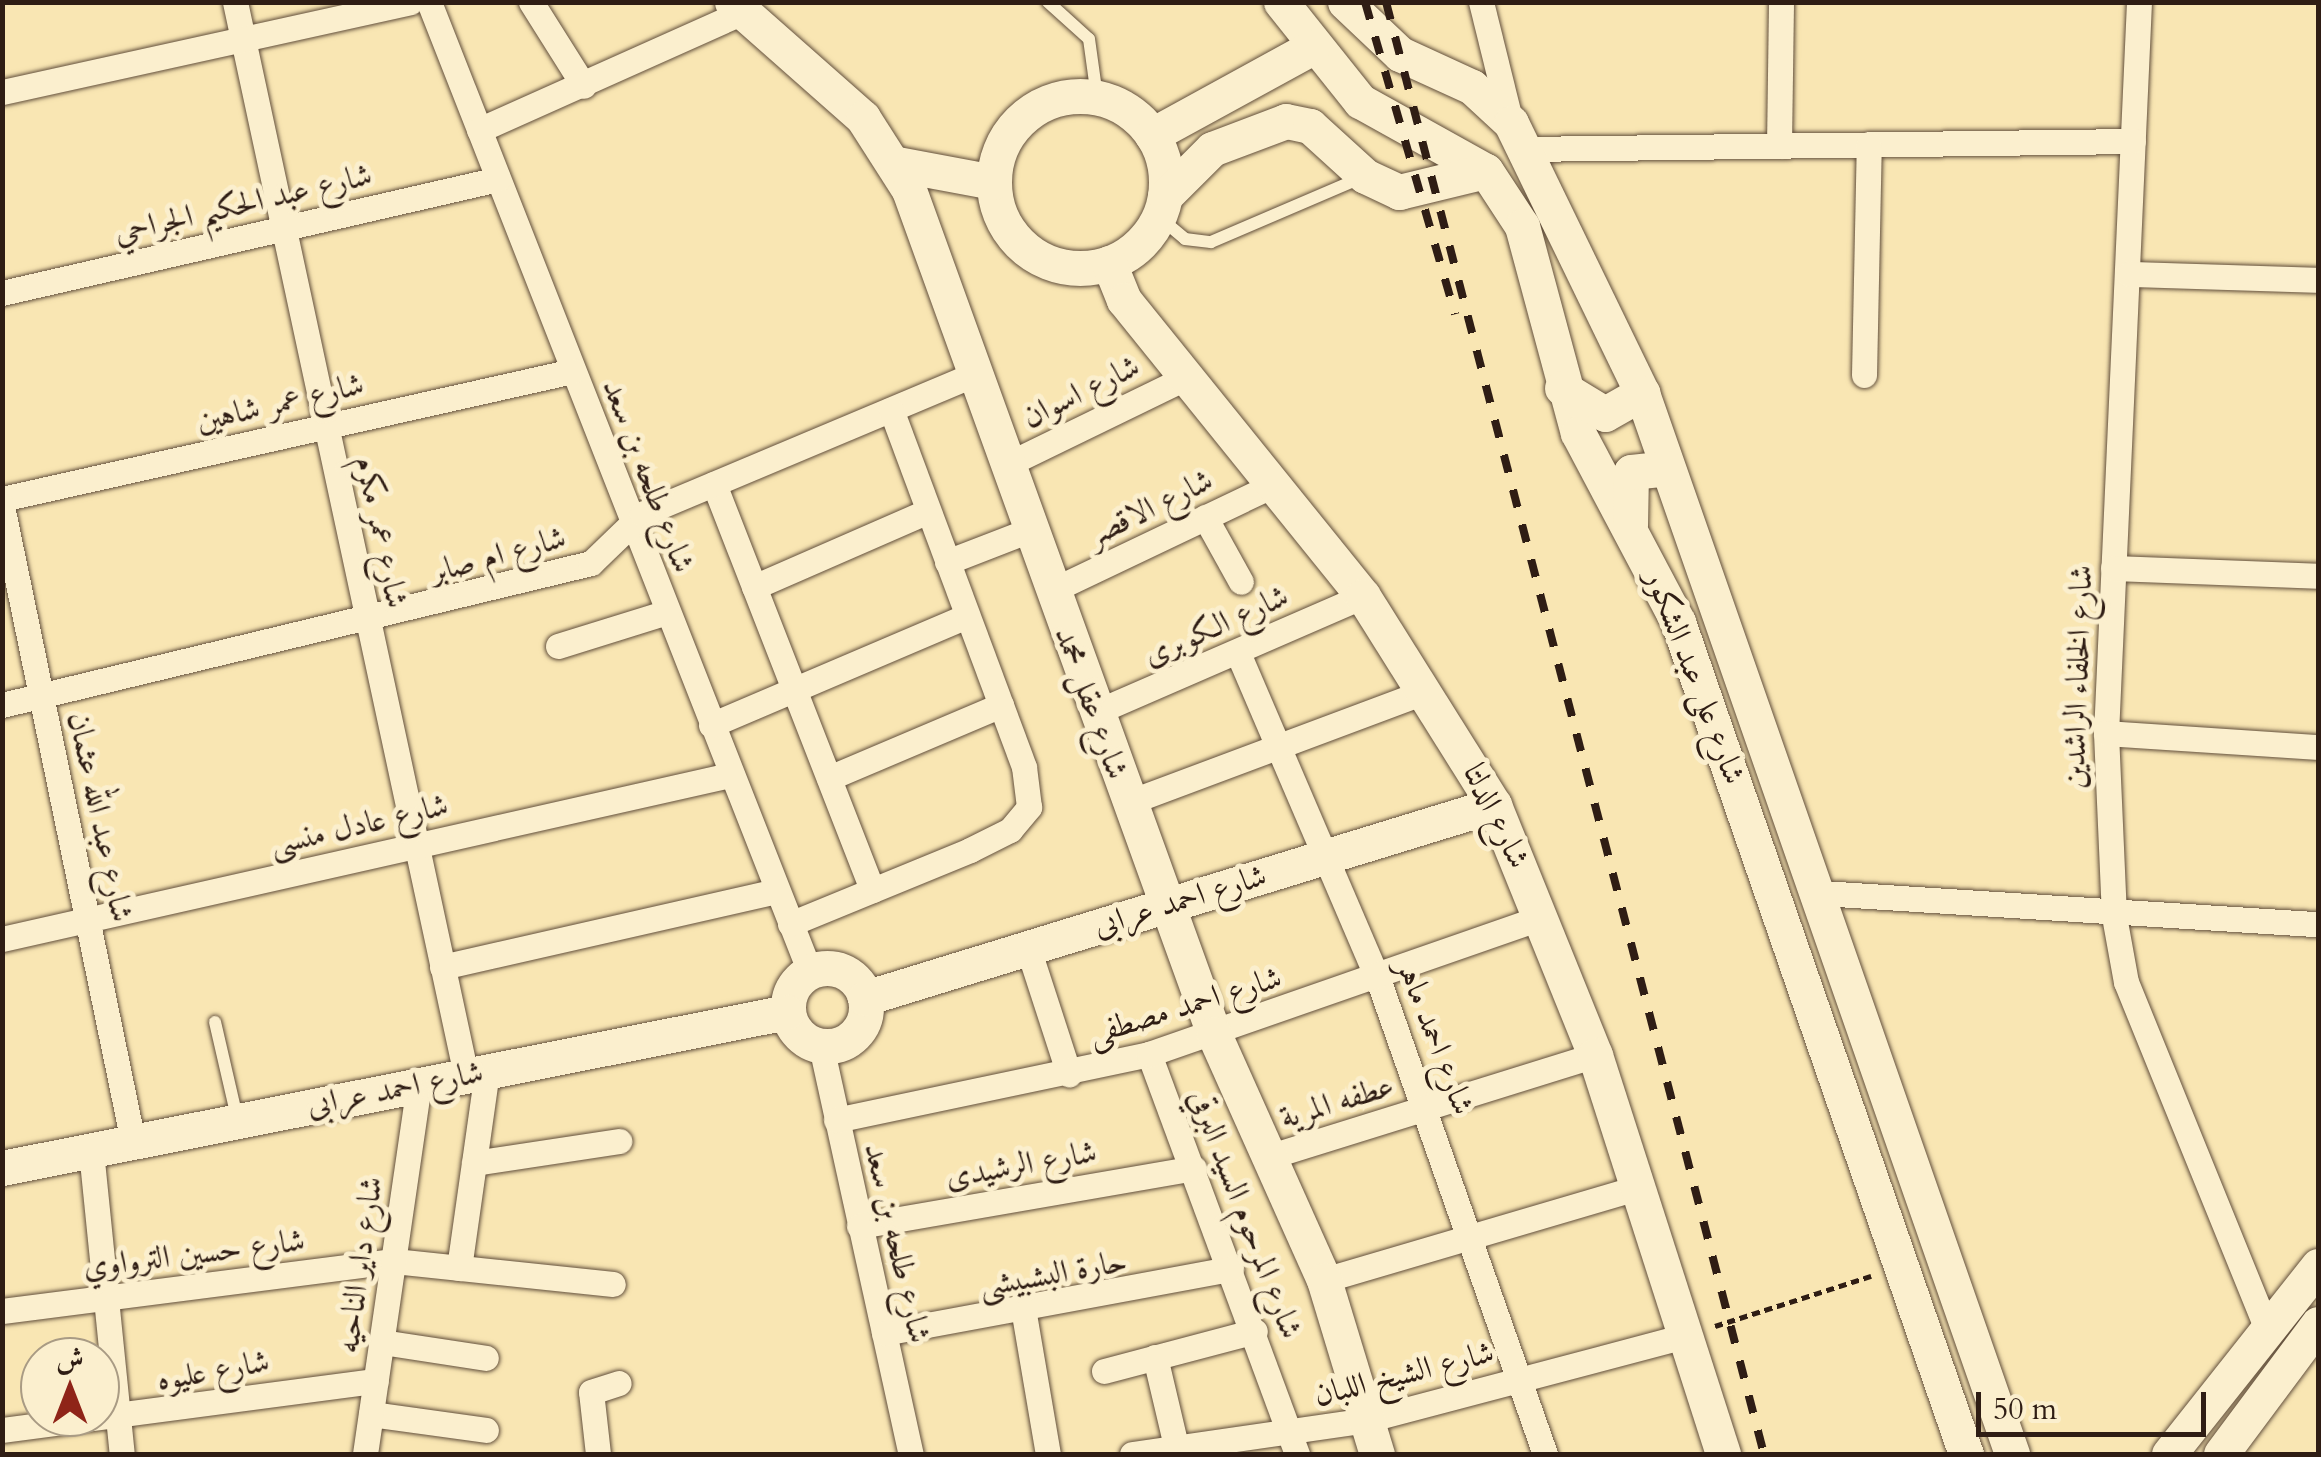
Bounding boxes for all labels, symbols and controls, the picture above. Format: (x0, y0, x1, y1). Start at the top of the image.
street label: شارع عبد الحكيم الجراحي (110, 156, 376, 252)
street label: شارع اسوان (1016, 347, 1146, 437)
street label: شارع عمر شاهين (193, 365, 367, 441)
street label: شارع طلحه بن سعد (594, 374, 702, 578)
street label: شارع عمر مكرم (346, 453, 416, 611)
street label: شارع الاقصر (1081, 461, 1219, 555)
street label: شارع ام صابر (426, 518, 570, 592)
street label: شارع على عبد الشكور (1636, 564, 1754, 790)
street label: شارع الخلفاء الراشدين (2055, 564, 2101, 790)
street label: شارع الكوبرى (1137, 577, 1295, 675)
street label: شارع عقل محمد (1046, 622, 1136, 784)
street label: شارع عبد الله عثمان (59, 709, 141, 925)
street label: شارع الدلتا (1454, 757, 1538, 875)
street label: شارع عادل منسى (266, 786, 452, 864)
street label: شارع احمد عرابى (1089, 856, 1271, 946)
street label: شارع احمد ماهر (1388, 954, 1482, 1120)
street label: شارع احمد مصطفى (1084, 958, 1286, 1054)
street label: شارع احمد عرابى (304, 1053, 486, 1125)
street label: عطفه المرية (1275, 1067, 1399, 1137)
street label: شارع المرحوم السيد البرقي (1180, 1084, 1310, 1344)
street label: شارع الرشيدى (942, 1133, 1100, 1197)
street label: شارع طلحه بن سعد (855, 1139, 939, 1347)
street label: شارع داير الناحيه (329, 1174, 391, 1356)
street label: شارع حسين الترواوي (81, 1221, 307, 1287)
street label: حارة البشبيشى (976, 1242, 1130, 1306)
street label: شارع الشيخ اللبان (1310, 1333, 1498, 1415)
north arrow (20, 1337, 120, 1437)
text: ش (56, 1340, 84, 1378)
street label: شارع عليوه (154, 1342, 272, 1400)
scale bar (1981, 1372, 2211, 1434)
text: 50 m (1993, 1389, 2057, 1430)

